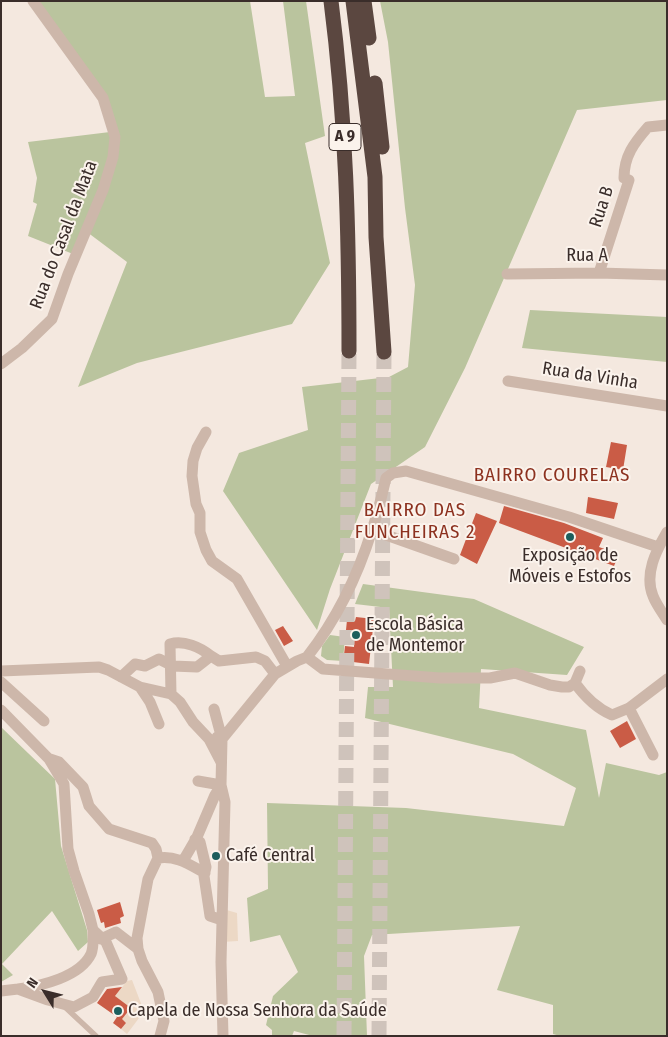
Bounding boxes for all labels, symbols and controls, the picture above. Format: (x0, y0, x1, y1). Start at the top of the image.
road number: A 9 (329, 124, 361, 150)
street label: Rua do Casal da Mata (26, 158, 102, 312)
street label: Rua B (585, 184, 619, 230)
street label: Rua A (566, 245, 608, 267)
street label: Rua da Vinha (541, 358, 639, 394)
district label: BAIRRO COURELAS (472, 465, 632, 487)
district label: BAIRRO DAS FUNCHEIRAS 2 (353, 500, 477, 544)
marker: Exposição de Móveis e Estofos (564, 531, 576, 543)
place label: Exposição de Móveis e Estofos (509, 545, 631, 588)
place label: Escola Básica de Montemor (366, 614, 465, 656)
marker: Escola Básica de Montemor (350, 629, 362, 641)
place label: Café Central (226, 845, 314, 867)
marker: Café Central (210, 850, 222, 862)
north arrow (20, 967, 70, 1017)
text: N (23, 975, 42, 991)
place label: Capela de Nossa Senhora da Saúde (128, 1000, 387, 1022)
marker: Capela de Nossa Senhora da Saúde (112, 1005, 124, 1017)

